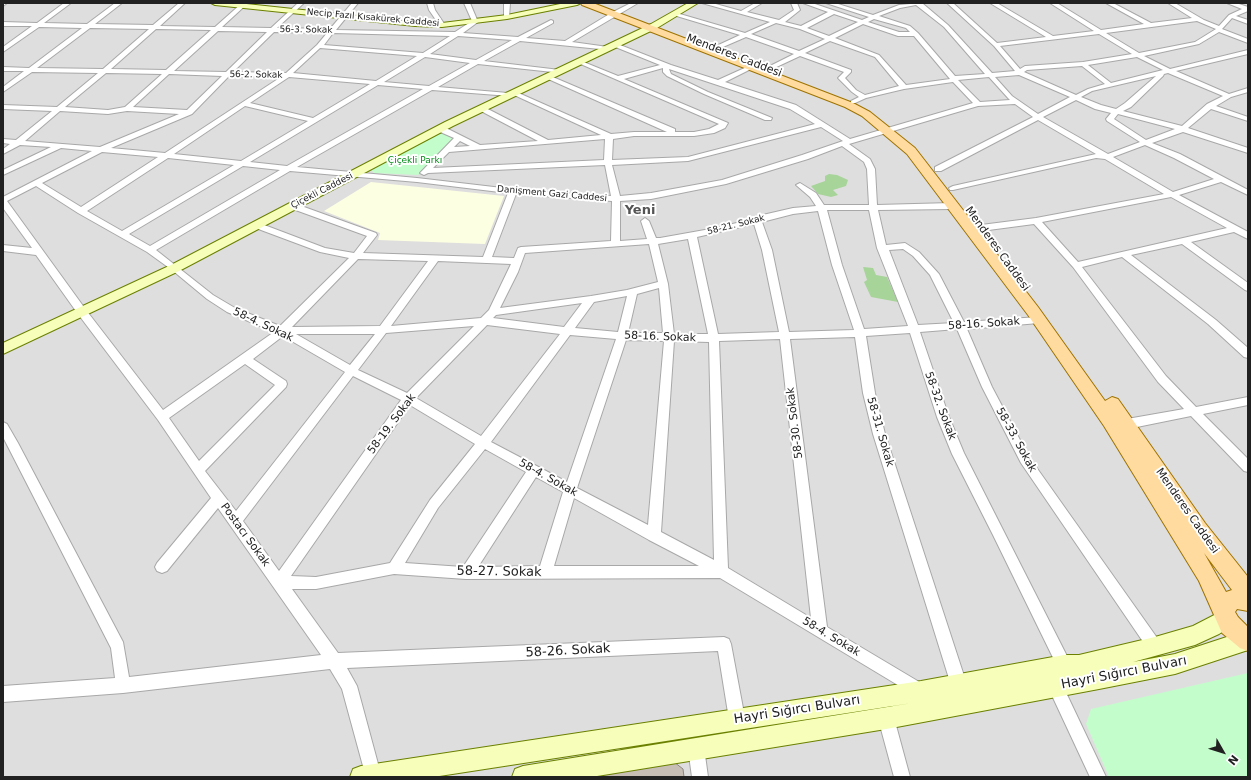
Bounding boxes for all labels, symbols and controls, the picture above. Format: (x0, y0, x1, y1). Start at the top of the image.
street label: Necip Fazıl Kısakürek Caddesi (306, 7, 440, 29)
street label: 56-3. Sokak (279, 24, 333, 36)
street label: Menderes Caddesi (684, 32, 784, 80)
street label: 56-2. Sokak (229, 69, 283, 81)
park label: Çiçekli Parkı (388, 156, 442, 166)
street label: Çiçekli Caddesi (289, 171, 355, 211)
street label: Danişment Gazi Caddesi (497, 184, 607, 204)
district label: Yeni (625, 203, 655, 219)
street label: Menderes Caddesi (962, 204, 1032, 294)
street label: 58-21. Sokak (706, 213, 766, 237)
street label: 58-4. Sokak (231, 305, 295, 345)
street label: 58-16. Sokak (948, 315, 1020, 333)
street label: 58-16. Sokak (624, 329, 696, 345)
street label: 58-32. Sokak (921, 370, 959, 442)
street label: 58-30. Sokak (784, 386, 806, 460)
street label: 58-19. Sokak (365, 391, 419, 457)
street label: 58-31. Sokak (864, 396, 896, 468)
street label: 58-33. Sokak (993, 405, 1039, 475)
street label: 58-4. Sokak (516, 456, 580, 500)
street label: Menderes Caddesi (1153, 466, 1221, 556)
street label: Postacı Sokak (218, 501, 272, 569)
street label: 58-27. Sokak (456, 563, 542, 581)
street label: 58-4. Sokak (800, 615, 862, 659)
street label: 58-26. Sokak (525, 641, 611, 661)
street label: Hayri Sığırcı Bulvarı (1060, 653, 1188, 693)
street label: Hayri Sığırcı Bulvarı (733, 692, 861, 728)
north arrow (1203, 732, 1243, 772)
text: N (1225, 752, 1241, 768)

